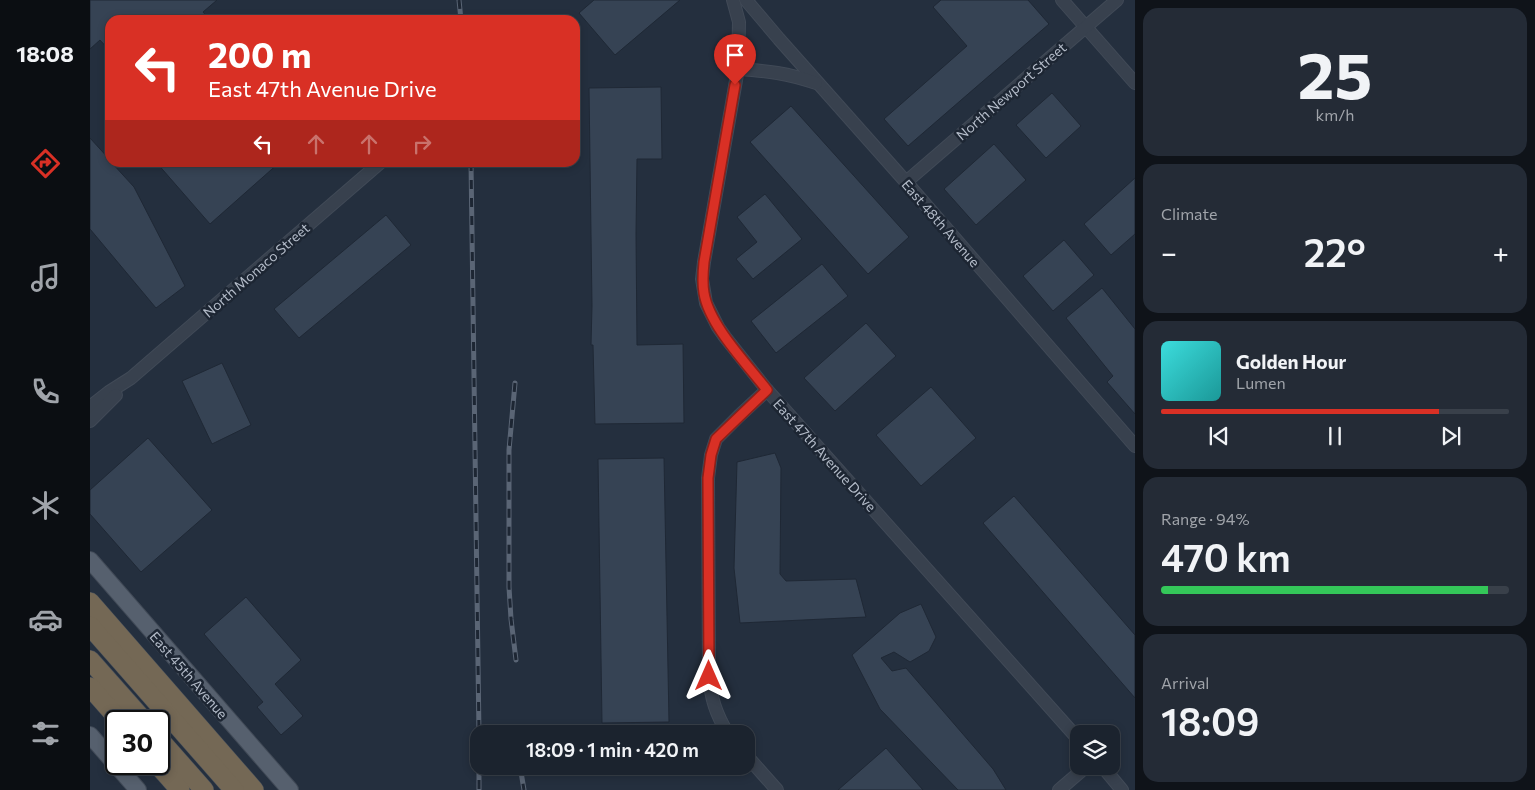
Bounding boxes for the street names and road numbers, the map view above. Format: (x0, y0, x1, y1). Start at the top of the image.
street label: North Newport Street (953, 38, 1070, 143)
street label: East 48th Avenue (898, 176, 984, 270)
street label: North Monaco Street (199, 219, 313, 321)
street label: East 47th Avenue Drive (770, 395, 880, 515)
street label: East 45th Avenue (147, 628, 231, 722)

